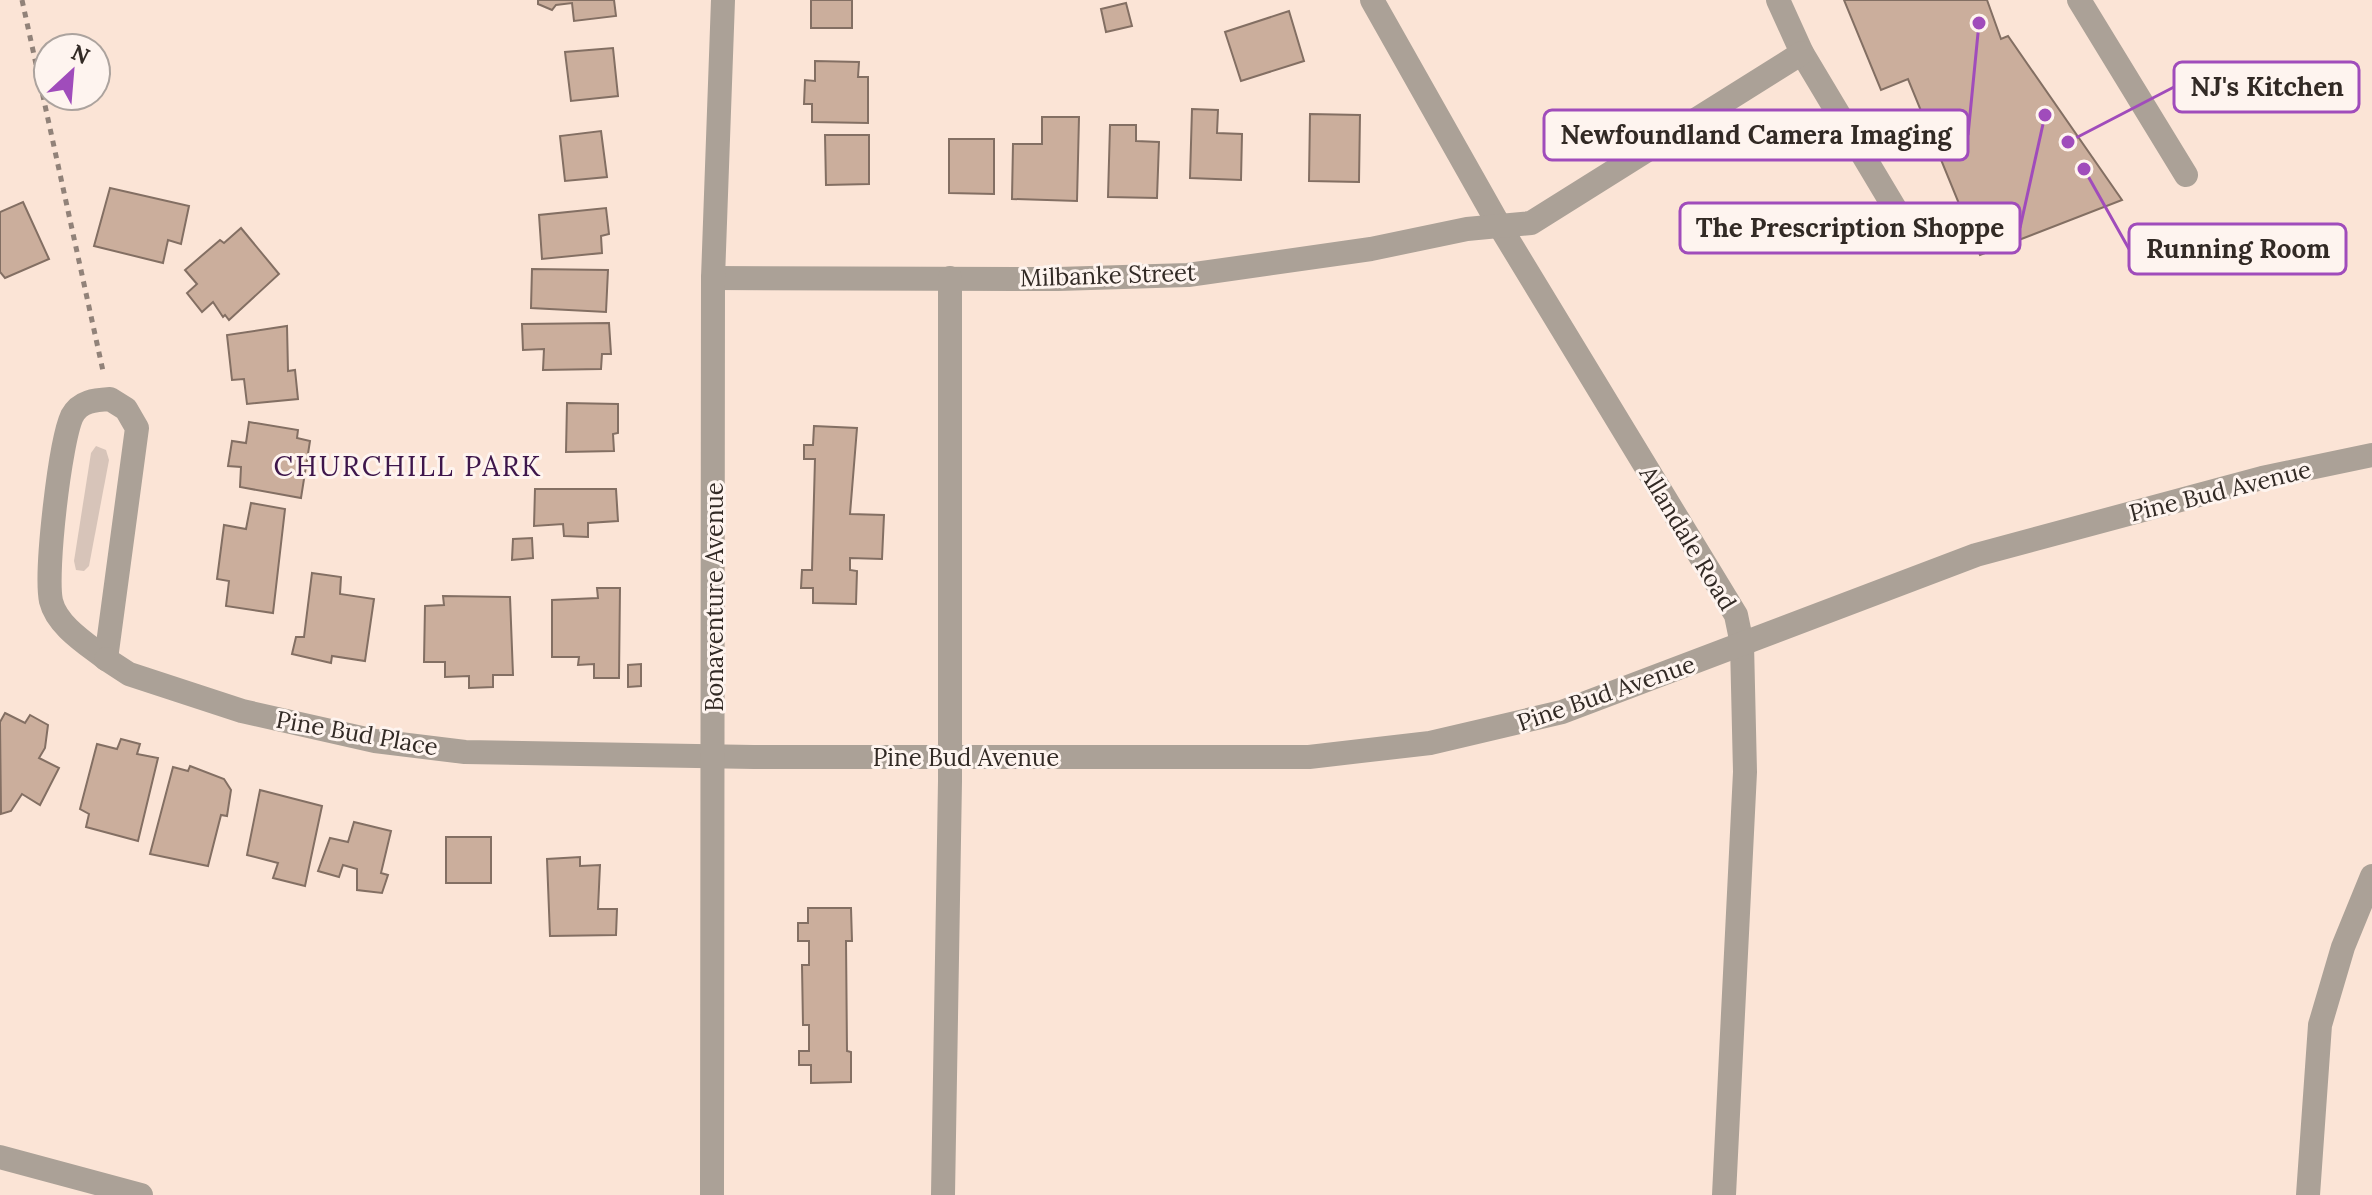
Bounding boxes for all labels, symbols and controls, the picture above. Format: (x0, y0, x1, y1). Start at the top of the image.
north arrow (32, 32, 112, 112)
text: N (67, 38, 95, 70)
callout: NJ's Kitchen (2174, 62, 2359, 112)
text: NJ's Kitchen (2190, 70, 2344, 103)
callout: Newfoundland Camera Imaging (1544, 110, 1968, 160)
text: Newfoundland Camera Imaging (1560, 118, 1953, 151)
callout: The Prescription Shoppe (1680, 203, 2020, 253)
text: The Prescription Shoppe (1696, 211, 2004, 244)
callout: Running Room (2129, 224, 2346, 274)
text: Running Room (2146, 232, 2330, 265)
street label: Milbanke Street (1019, 256, 1197, 294)
district label: CHURCHILL PARK (274, 448, 542, 484)
street label: Pine Bud Avenue (2126, 453, 2314, 529)
street label: Allandale Road (1632, 459, 1743, 616)
street label: Bonaventure Avenue (699, 482, 730, 712)
street label: Pine Bud Avenue (1513, 648, 1699, 738)
street label: Pine Bud Place (274, 704, 440, 762)
street label: Pine Bud Avenue (873, 742, 1059, 773)

